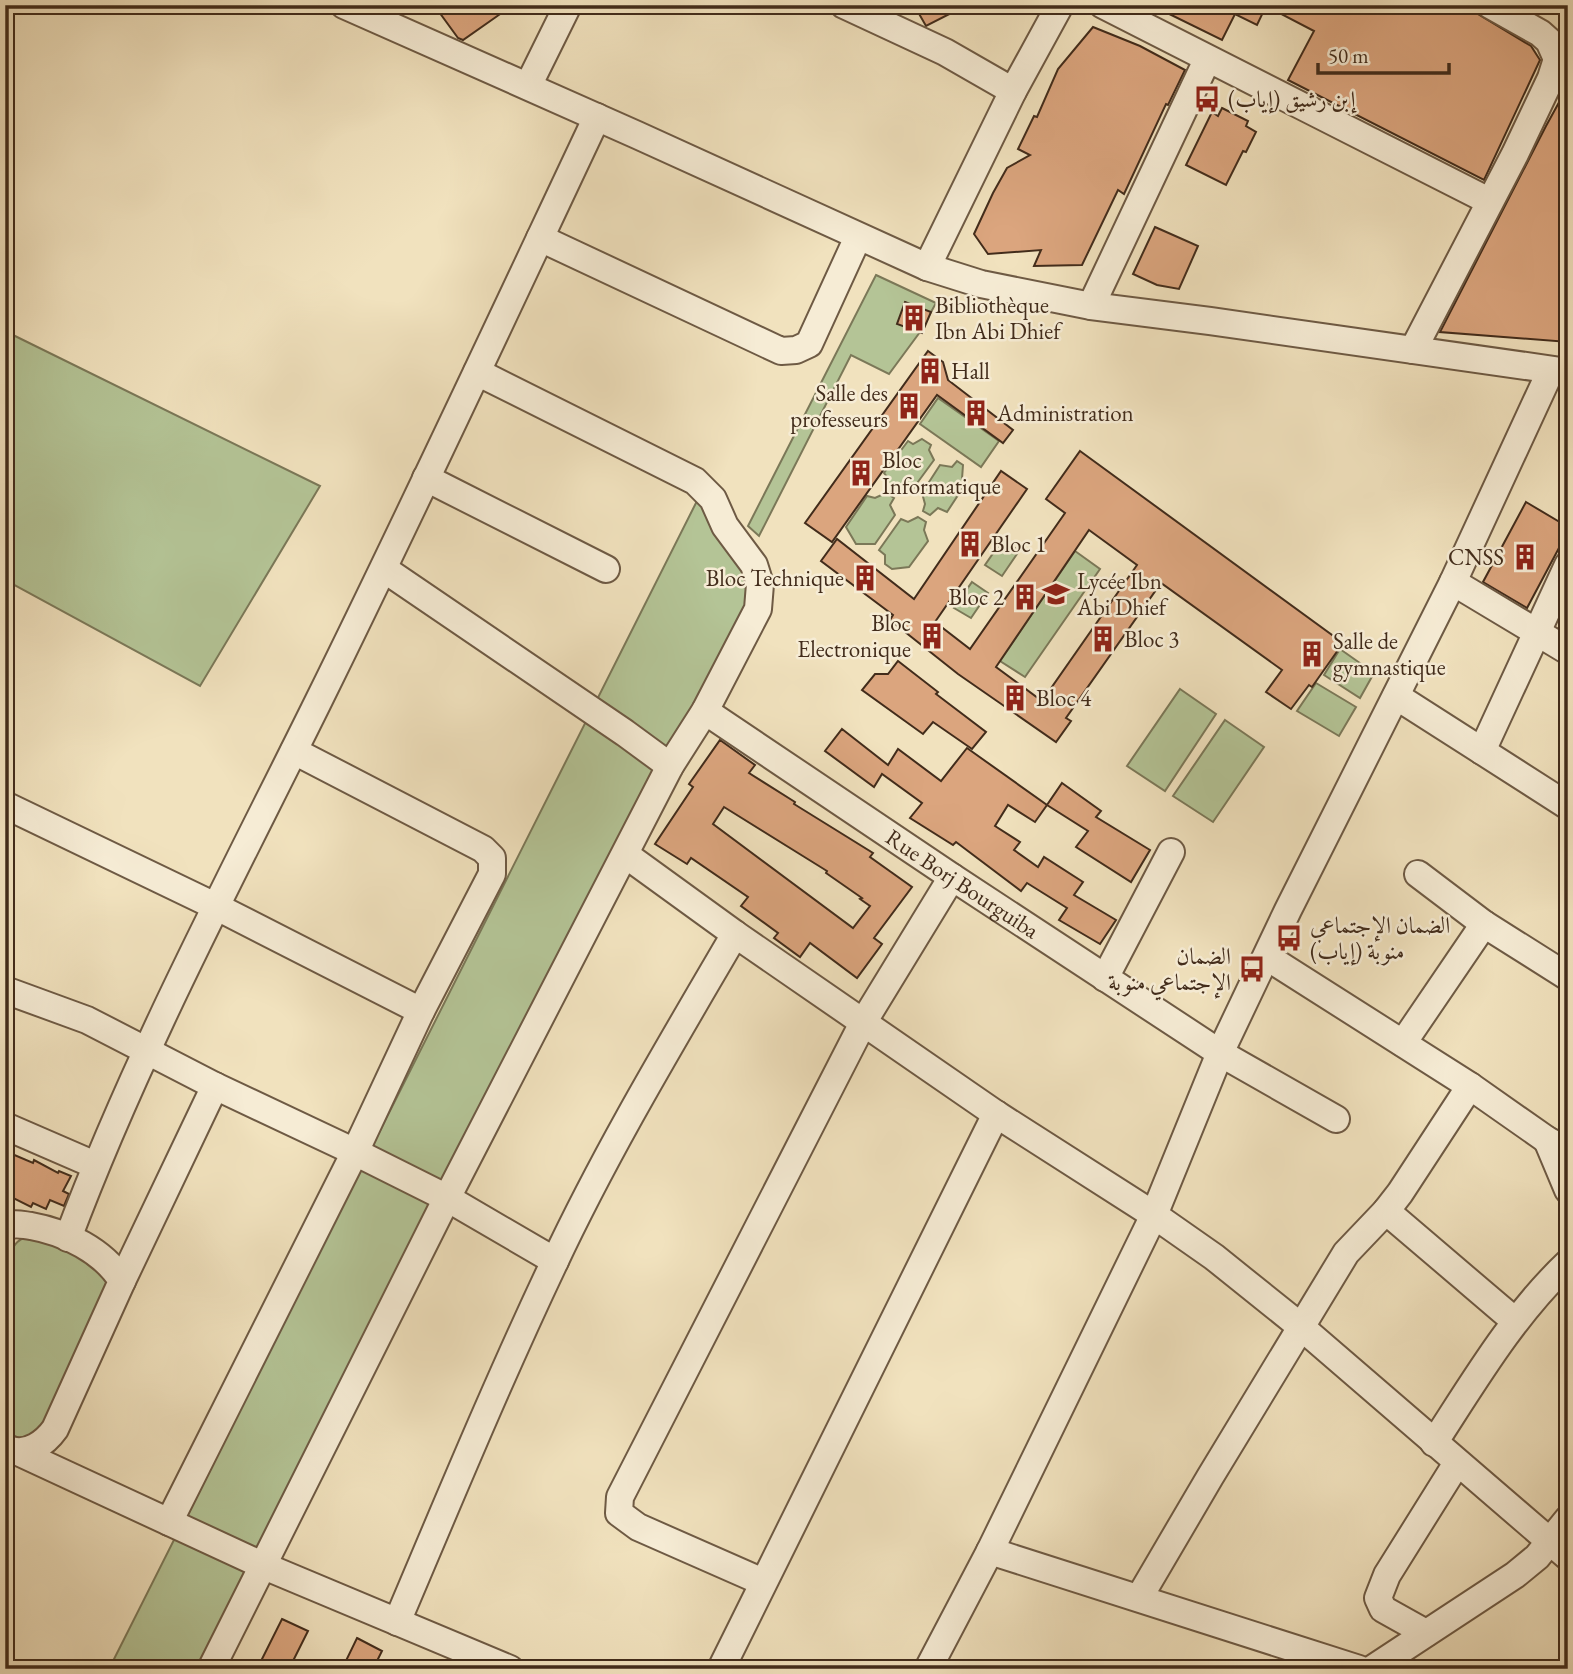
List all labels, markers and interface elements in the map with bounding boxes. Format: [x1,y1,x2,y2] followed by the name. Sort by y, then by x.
[1318,32,1449,76] scale bar
[1328,42,1369,69] text: 50 m
[1192,84,1222,114] bus stop icon: إبن رشيق (إياب)
[1228,84,1357,114] place label: إبن رشيق (إياب)
[935,290,1063,346] place label: Bibliothèque Ibn Abi Dhief
[899,303,929,333] building icon: Bibliothèque Ibn Abi Dhief
[915,356,945,386] building icon: Hall
[951,356,990,386] place label: Hall
[790,378,888,434] place label: Salle des professeurs
[894,391,924,421] building icon: Salle des professeurs
[961,398,991,428] building icon: Administration
[996,398,1134,428] place label: Administration
[882,445,1001,501] place label: Bloc Informatique
[846,458,876,488] building icon: Bloc Informatique
[955,529,985,559] building icon: Bloc 1
[991,529,1046,559] place label: Bloc 1
[1448,542,1504,572] place label: CNSS
[1510,542,1540,572] building icon: CNSS
[706,563,844,593] place label: Bloc Technique
[850,563,880,593] building icon: Bloc Technique
[1076,566,1169,622] place label: Lycée Ibn Abi Dhief
[1041,579,1071,609] school or university icon: Lycée Ibn Abi Dhief
[949,582,1004,612] place label: Bloc 2
[1010,582,1040,612] building icon: Bloc 2
[797,608,911,664] place label: Bloc Electronique
[917,621,947,651] building icon: Bloc Electronique
[1088,624,1118,654] building icon: Bloc 3
[1124,624,1179,654] place label: Bloc 3
[1333,626,1446,682] place label: Salle de gymnastique
[1297,639,1327,669] building icon: Salle de gymnastique
[1000,683,1030,713] building icon: Bloc 4
[1036,683,1092,713] place label: Bloc 4
[880,822,1046,946] street label: Rue Borj Bourguiba
[1310,910,1450,966] place label: الضمان الإجتماعي منوبة (إياب)
[1274,923,1304,953] bus stop icon: الضمان الإجتماعي منوبة (إياب)
[1108,941,1231,1001] place label: الضمان الإجتماعي منوبة
[1237,954,1267,984] bus stop icon: الضمان الإجتماعي منوبة

